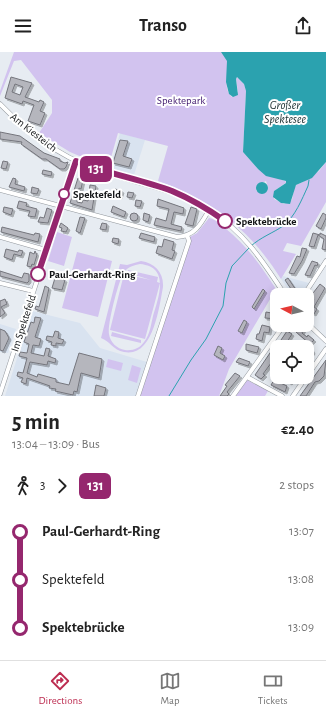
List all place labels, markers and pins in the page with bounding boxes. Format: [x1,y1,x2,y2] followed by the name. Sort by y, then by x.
[58,188,70,200] marker: Spektefeld
[73,189,121,200] place label: Spektefeld
[217,213,233,229] marker: Spektebrücke
[236,216,297,227] place label: Spektebrücke
[30,266,46,282] marker: Paul-Gerhardt-Ring
[49,269,136,280] place label: Paul-Gerhardt-Ring

